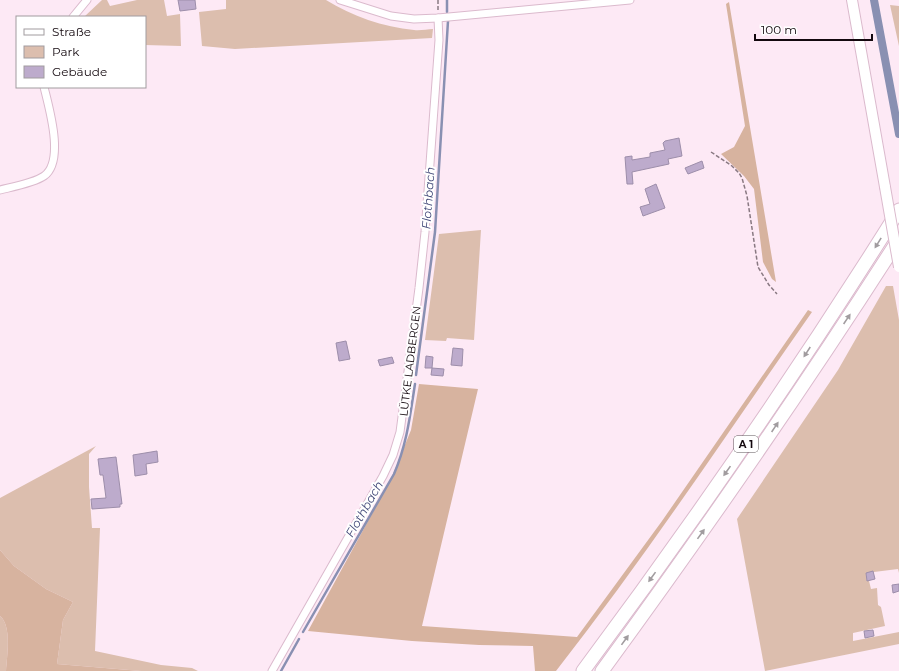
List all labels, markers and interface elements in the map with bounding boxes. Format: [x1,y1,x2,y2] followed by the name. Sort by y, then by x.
[16,16,146,88] legend
[755,16,872,42] scale bar
[761,22,797,37] text: 100 m
[52,24,91,39] text: Straße
[52,44,80,59] text: Park
[52,64,107,79] text: Gebäude
[418,166,438,230] water label: Flothbach
[874,238,882,248] one-way arrow
[396,305,424,417] street label: LÜTKE LADBERGEN
[843,314,851,324] one-way arrow
[804,346,811,358] one-way arrow
[771,422,779,433] one-way arrow
[734,436,758,452] road number: A 1
[723,466,731,476] one-way arrow
[342,478,386,540] water label: Flothbach
[697,529,705,540] one-way arrow
[647,572,656,583] one-way arrow
[621,634,629,645] one-way arrow

